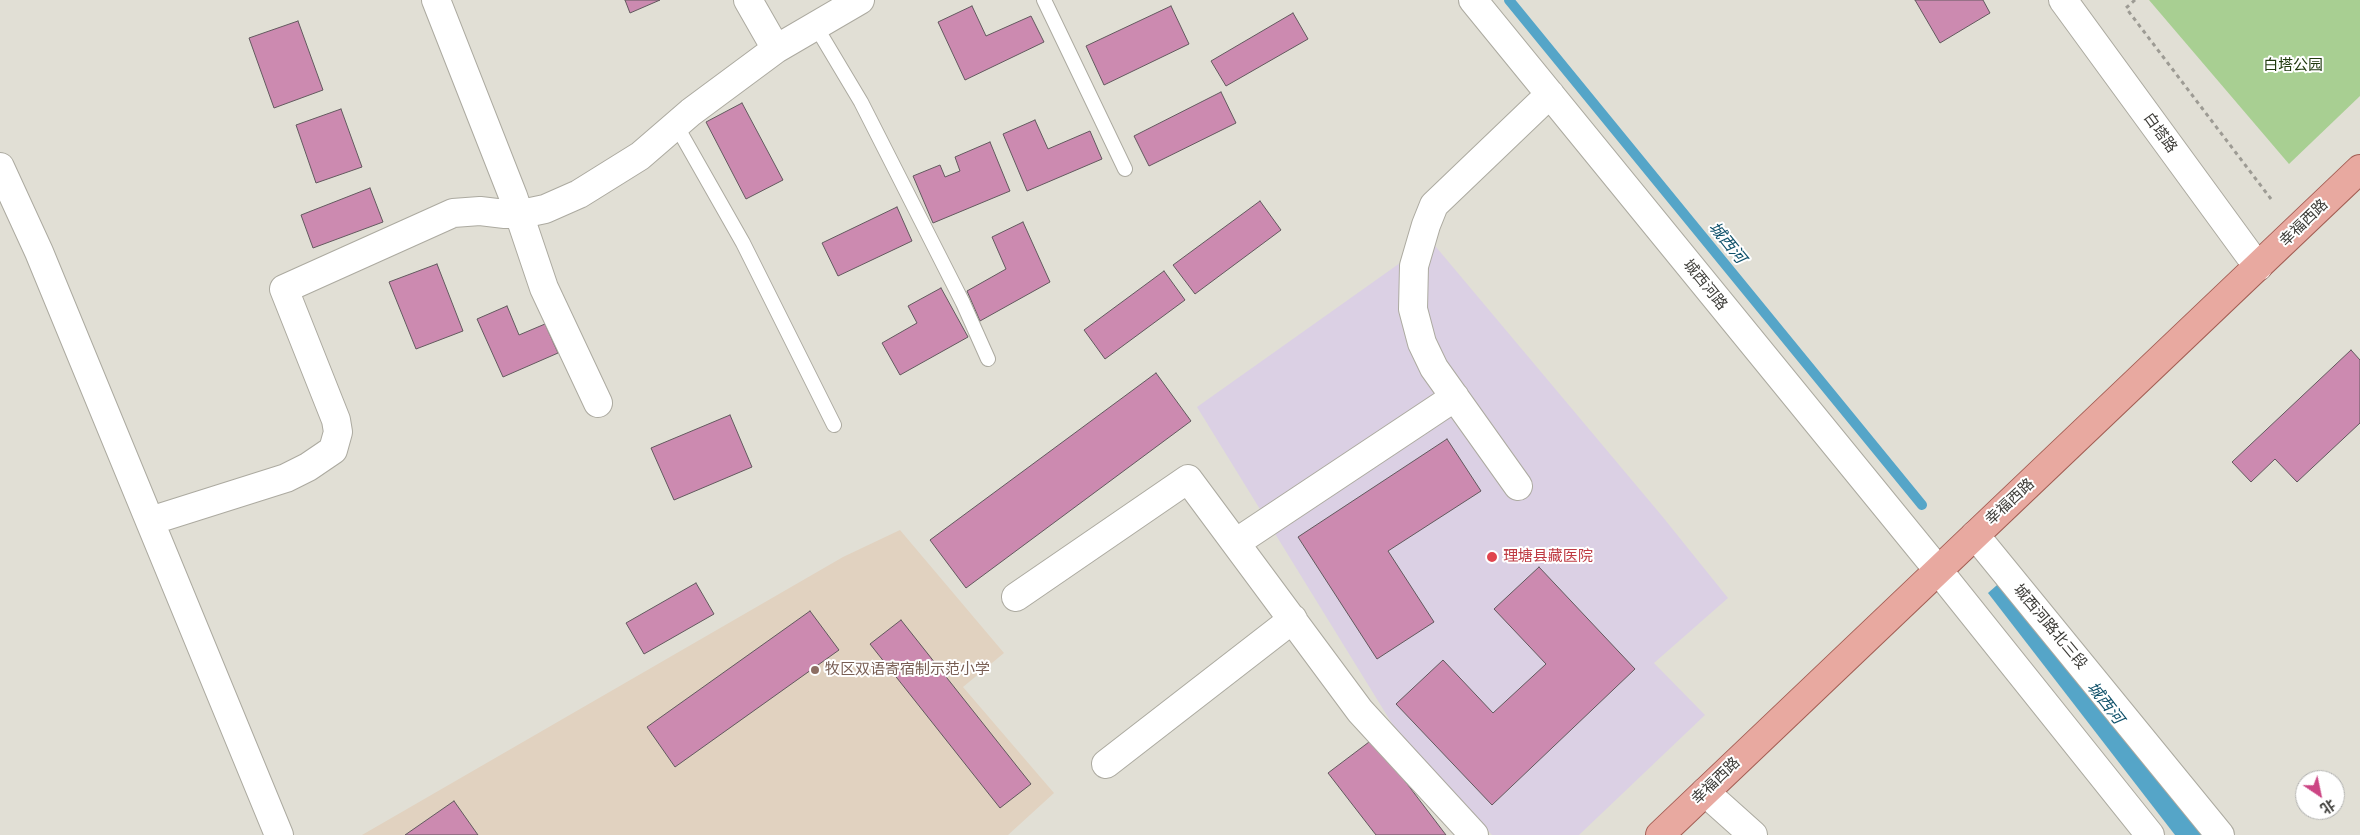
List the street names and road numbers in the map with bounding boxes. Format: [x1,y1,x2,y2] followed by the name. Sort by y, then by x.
[2139,110,2181,156] street label: 白塔路
[2276,196,2332,250] street label: 幸福西路
[1679,256,1731,314] street label: 城西河路
[1982,475,2038,529] street label: 幸福西路
[2009,581,2091,673] street label: 城西河路北三段
[1688,754,1744,808] street label: 幸福西路

